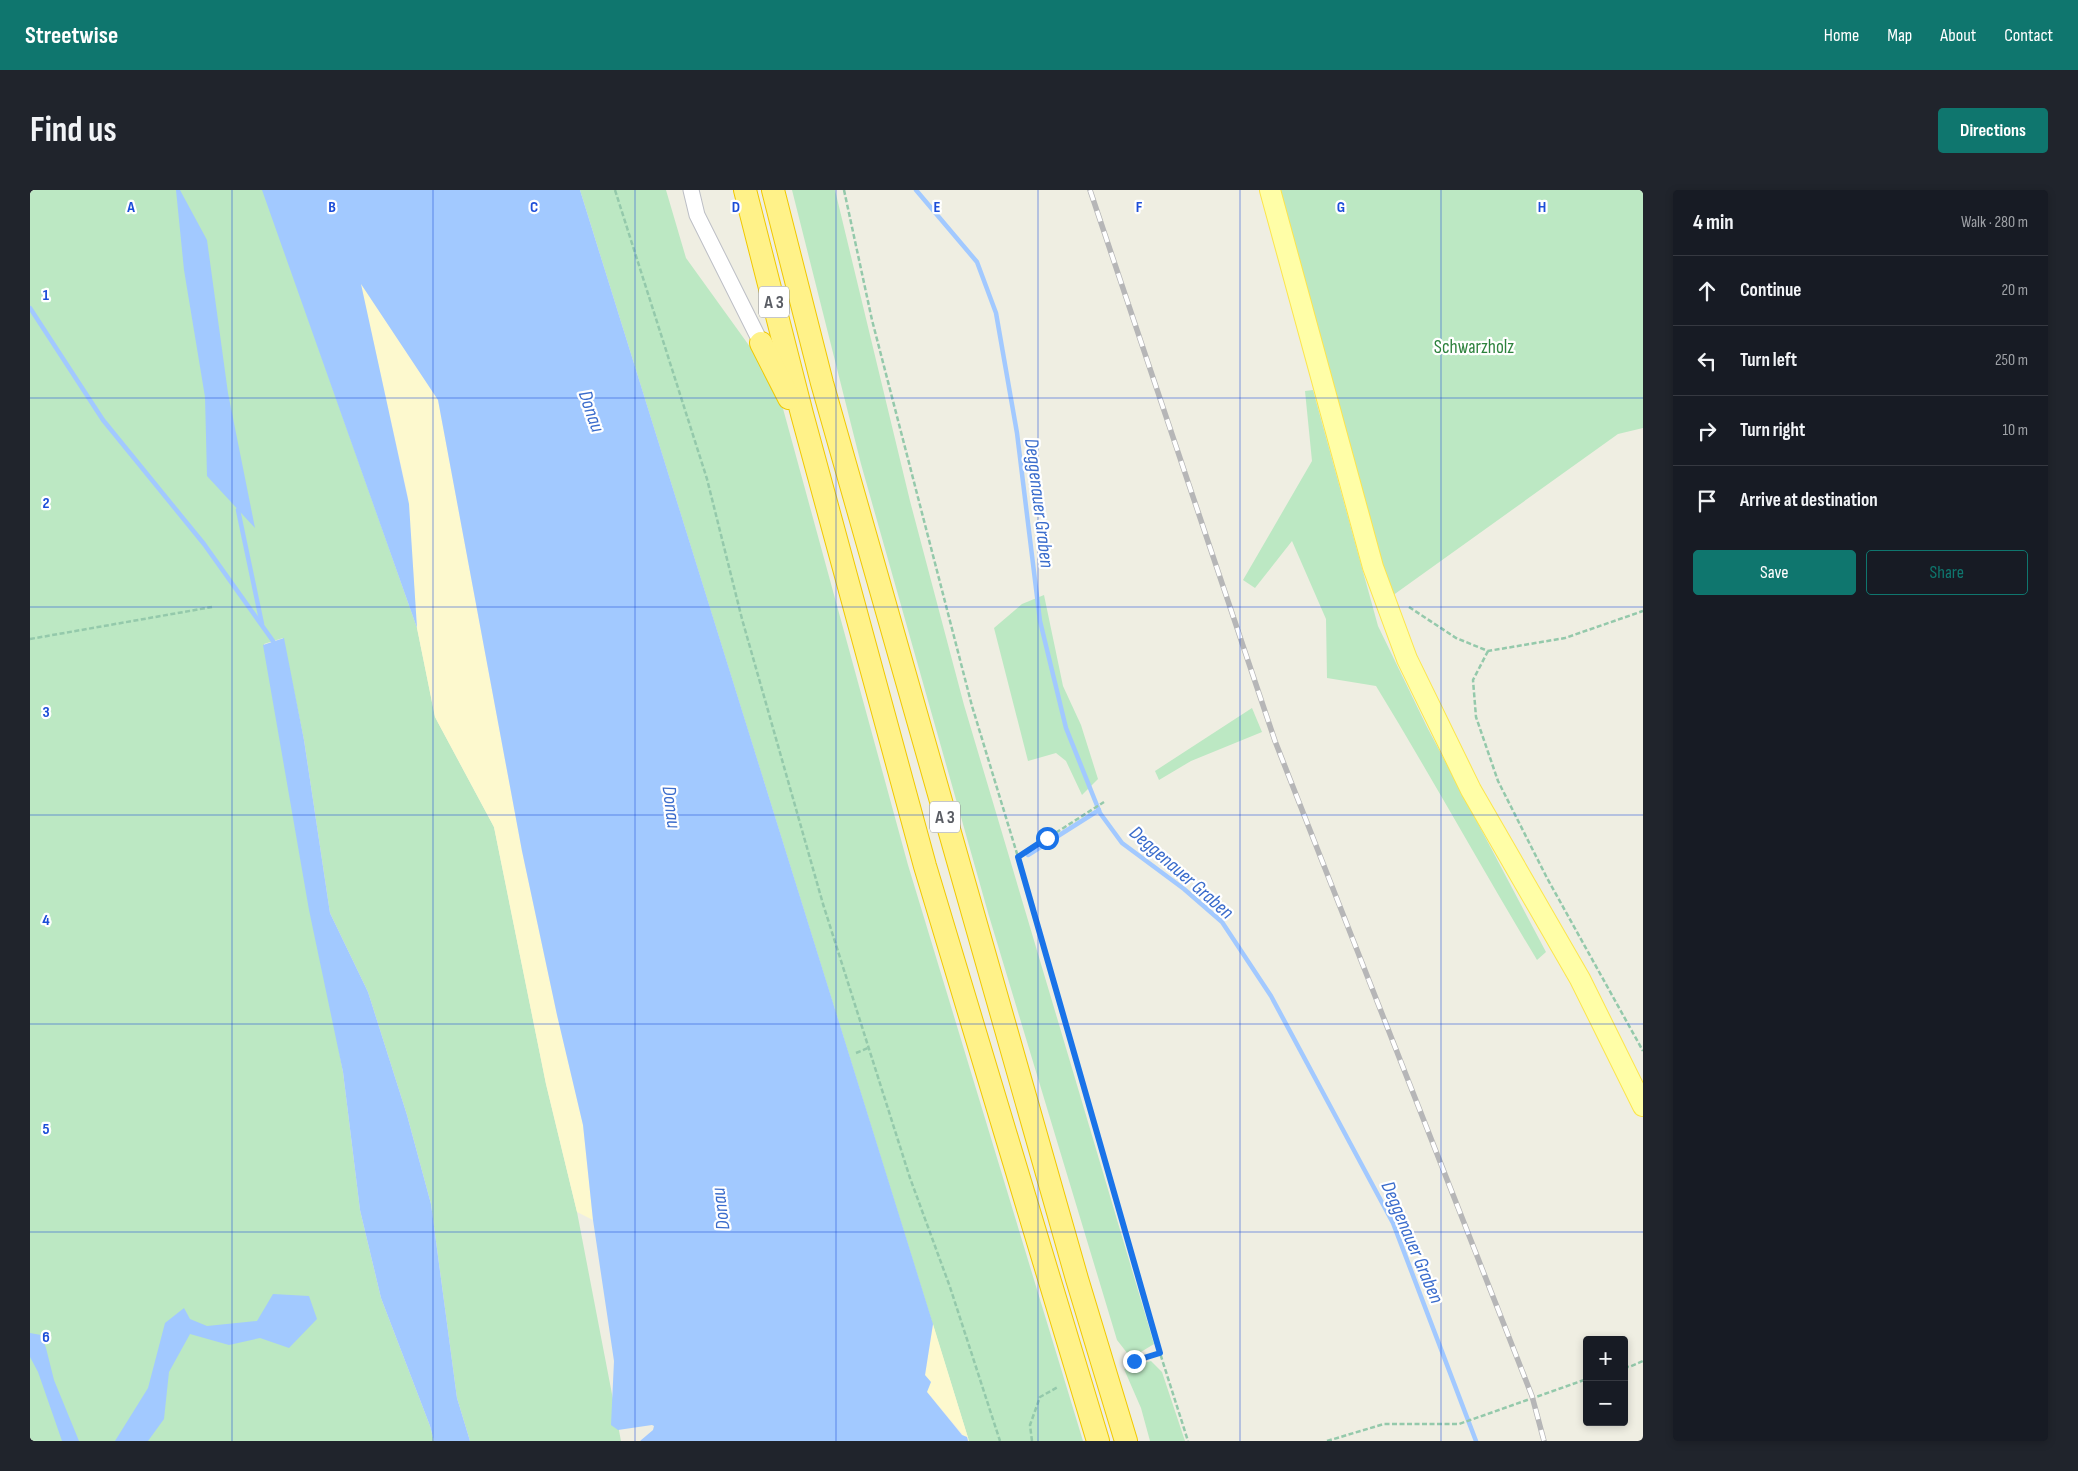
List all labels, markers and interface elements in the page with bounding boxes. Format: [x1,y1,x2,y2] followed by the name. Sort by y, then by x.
[25,21,118,50] text: Streetwise
[1824,25,1859,46] text: Home
[1887,25,1912,46] text: Map
[1940,25,1976,46] text: About
[2004,25,2053,46] text: Contact
[1938,108,2048,153] button: Directions
[30,109,117,152] text: Find us
[126,198,135,217] text: A
[328,198,336,217] text: B
[530,198,538,217] text: C
[732,198,740,217] text: D
[934,198,941,217] text: E
[1136,198,1143,217] text: F
[1337,198,1345,217] text: G
[1538,198,1546,217] text: H
[1693,210,1734,235] text: 4 min
[1961,213,2028,232] text: Walk · 280 m
[1693,277,1721,305] icon: ahead
[1740,279,1801,302] text: Continue
[2001,281,2028,300] text: 20 m
[43,286,50,305] text: 1
[759,286,789,318] road number: A 3
[1434,336,1514,359] park label: Schwarzholz
[1693,347,1721,375] icon: left
[1740,349,1797,372] text: Turn left
[1995,351,2028,370] text: 250 m
[573,387,610,436] water label: Donau
[1693,417,1721,445] icon: right
[1740,419,1805,442] text: Turn right
[2002,421,2028,440] text: 10 m
[1019,437,1059,569] water label: Deggenauer Graben
[1693,487,1721,515] icon: arrive
[1740,489,1878,512] text: Arrive at destination
[42,494,50,513] text: 2
[1693,550,1856,595] button: Save
[1866,550,2028,595] button: Share
[42,703,50,722] text: 3
[657,785,686,830] water label: Donau
[930,802,960,832] road number: A 3
[1124,821,1238,925] water label: Deggenauer Graben
[1036,827,1059,850] route start
[42,911,50,930] text: 4
[42,1120,50,1139] text: 5
[1376,1178,1449,1307] water label: Deggenauer Graben
[706,1186,735,1231] water label: Donau
[42,1328,50,1347] text: 6
[1583,1336,1628,1426] map controls
[1583,1336,1628,1381] button: +
[1123,1350,1146,1373] route end
[1583,1381,1628,1426] button: −

